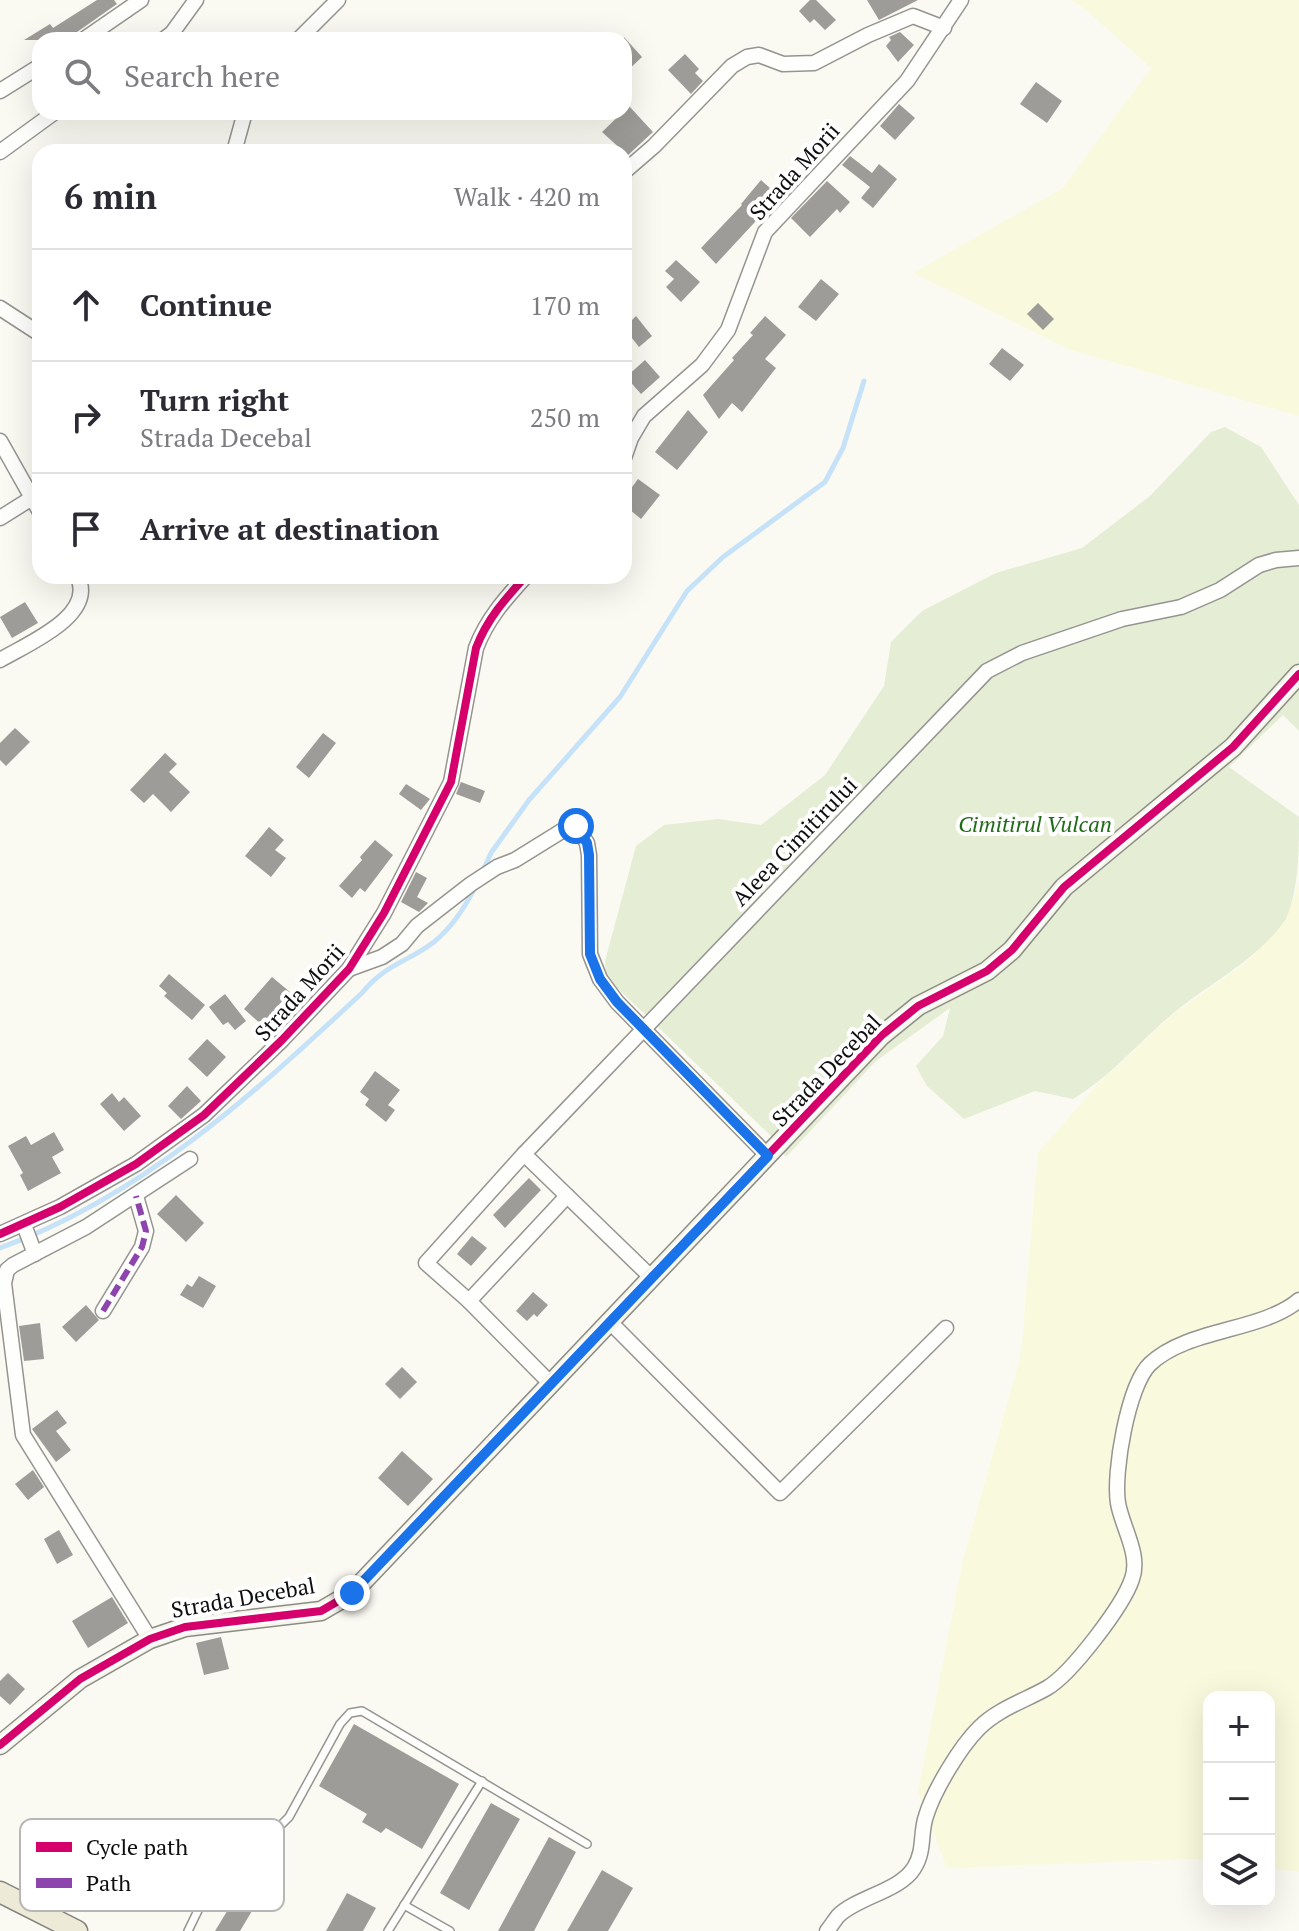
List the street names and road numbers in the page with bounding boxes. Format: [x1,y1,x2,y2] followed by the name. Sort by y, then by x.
[743,116,845,226] street label: Strada Morii
[725,770,863,912] street label: Aleea Cimitirului
[248,937,350,1047] street label: Strada Morii
[765,1008,887,1132] street label: Strada Decebal
[169,1570,317,1624] street label: Strada Decebal

